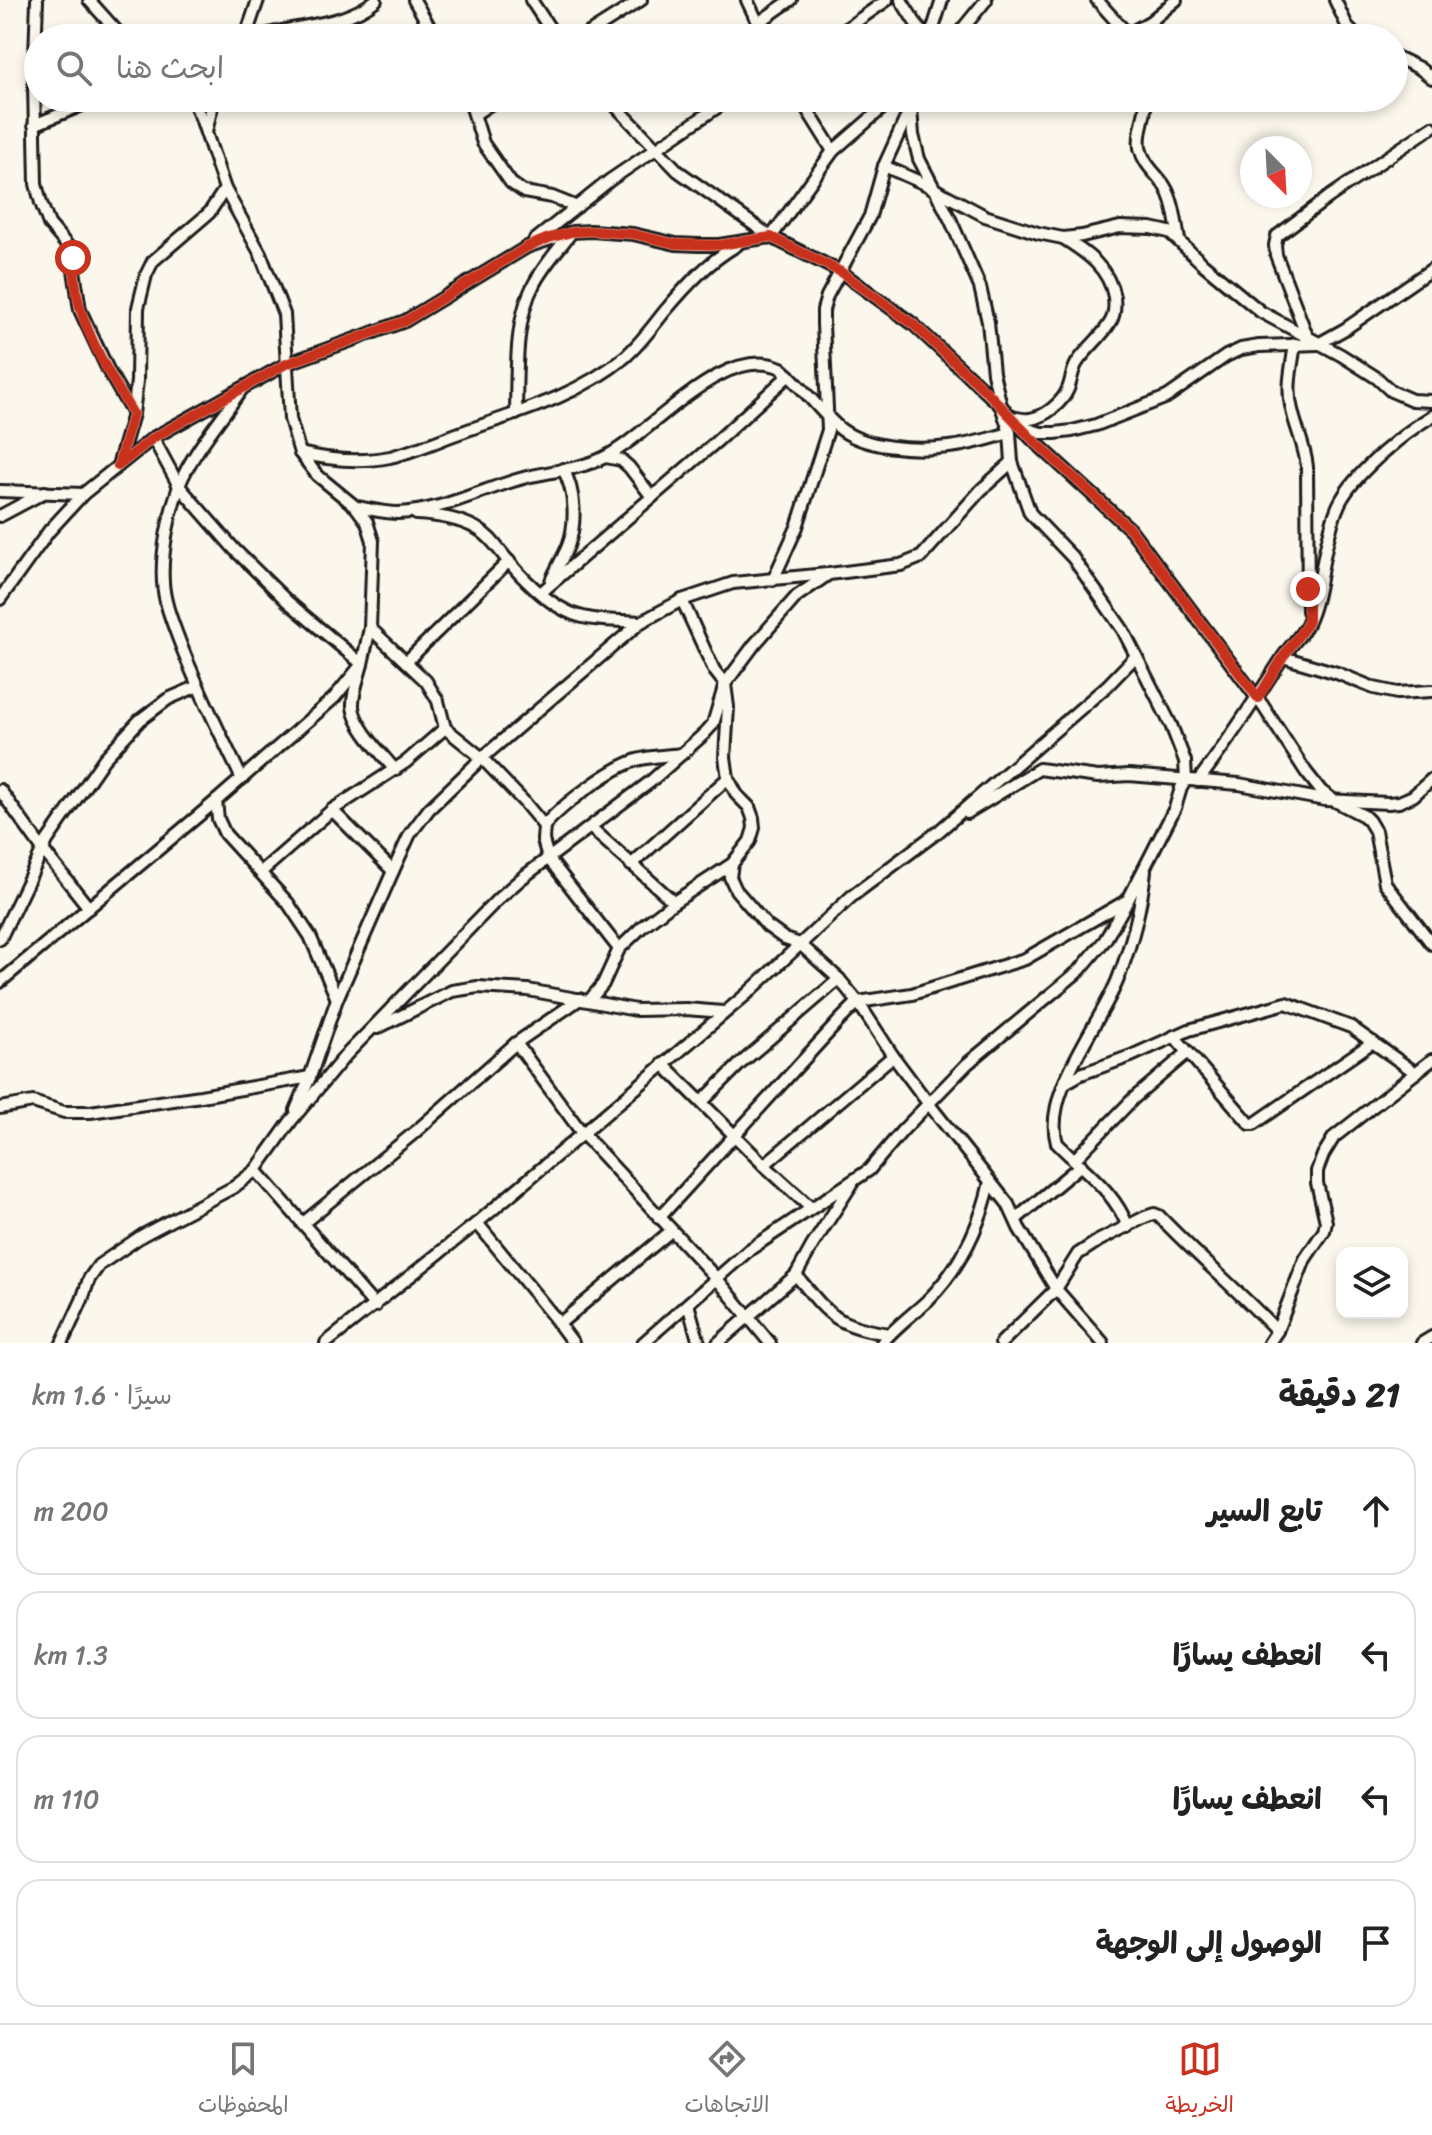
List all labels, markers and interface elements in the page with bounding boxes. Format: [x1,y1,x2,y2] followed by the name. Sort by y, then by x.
[24,24,1408,112] search box
[116,41,224,95] text: ابحث هنا
[52,46,96,90] icon: search
[1240,136,1312,208] north arrow
[55,240,91,276] route start
[1290,571,1326,607] route end
[1336,1247,1408,1319] map controls
[1336,1247,1408,1319] button: layers
[1279,1365,1400,1425] text: 21 دقيقة
[32,1372,172,1418] text: سيرًا · 1.6 km
[1207,1484,1322,1538] text: تابع السير
[34,1488,109,1534] text: 200 m
[1354,1489,1398,1533] icon: ahead
[1172,1628,1322,1682] text: انعطف يسارًا
[34,1632,108,1678] text: 1.3 km
[1354,1633,1398,1677] icon: left
[1172,1772,1322,1826] text: انعطف يسارًا
[34,1776,99,1822] text: 110 m
[1354,1777,1398,1821] icon: left
[1095,1916,1322,1970] text: الوصول إلى الوجهة
[1354,1921,1398,1965] icon: arrive
[198,2037,289,2124] tab: المحفوظات
[684,2037,769,2124] tab: الاتجاهات
[1165,2037,1234,2124] tab: الخريطة

